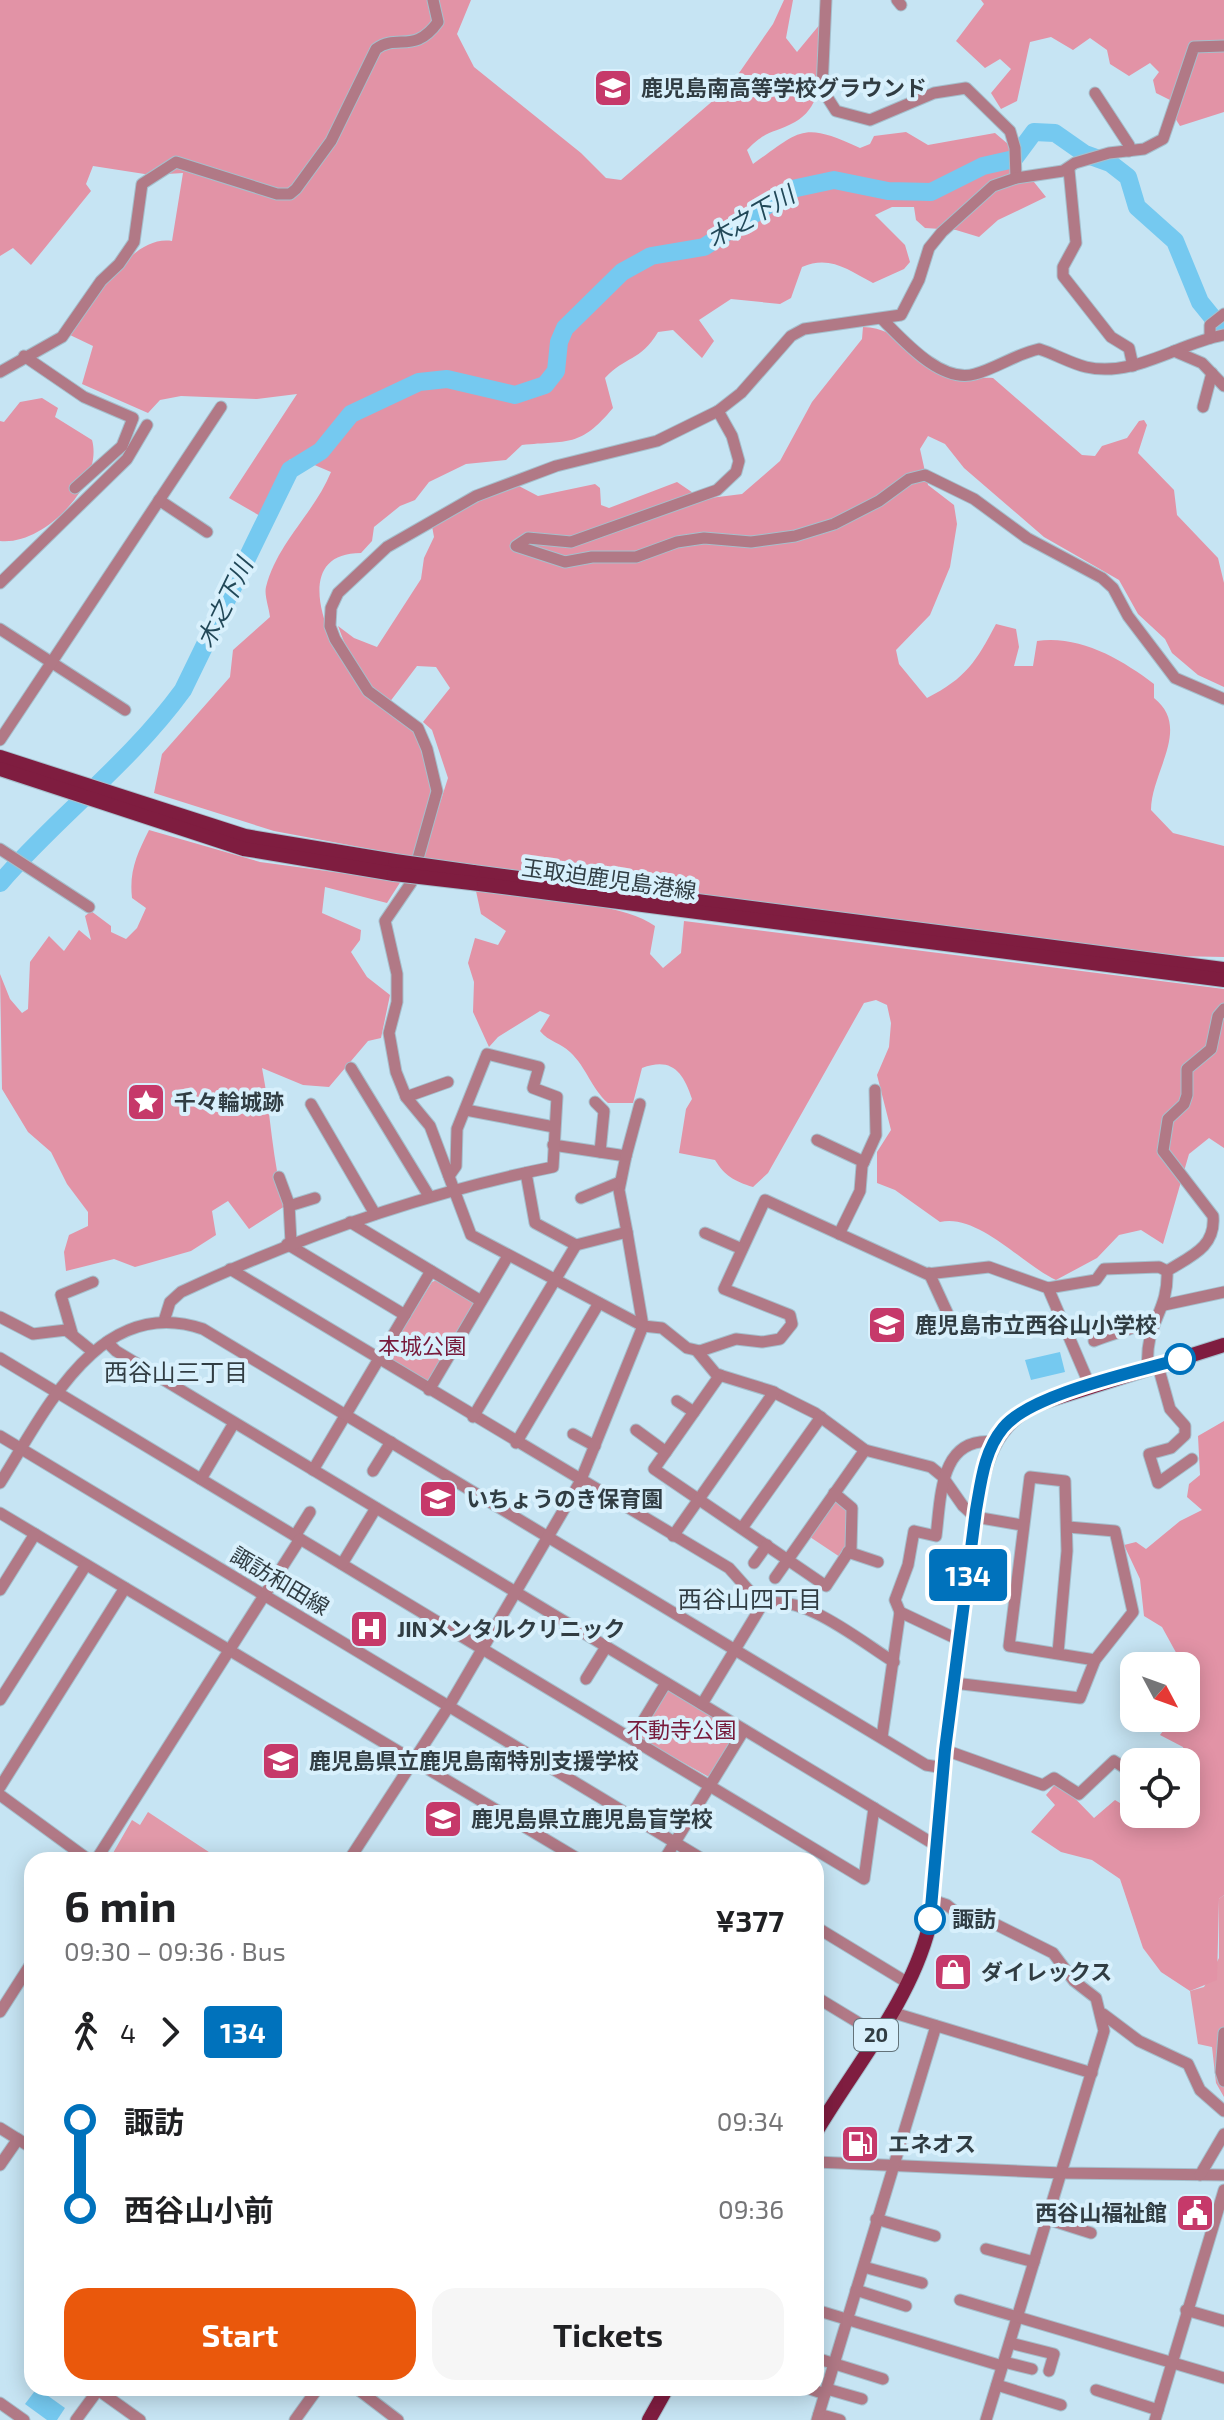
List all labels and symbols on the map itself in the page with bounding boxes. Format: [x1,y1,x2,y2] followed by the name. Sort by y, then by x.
[592,67,634,109] school or university icon: 鹿児島南高等学校グラウンド
[641,74,927,100] place label: 鹿児島南高等学校グラウンド
[701,178,802,252] water label: 木之下川
[190,550,259,652] water label: 木之下川
[520,853,698,903] street label: 玉取迫鹿児島港線
[125,1081,167,1123] place icon: 千々輪城跡
[174,1088,284,1114] place label: 千々輪城跡
[866,1304,908,1346] school or university icon: 鹿児島市立西谷山小学校
[915,1311,1157,1337] place label: 鹿児島市立西谷山小学校
[378,1332,466,1358] park label: 本城公園
[1165,1344,1195,1374] unlabelled marker
[104,1357,248,1386] district label: 西谷山三丁目
[417,1478,459,1520] school or university icon: いちょうのき保育園
[466,1485,663,1511] place label: いちょうのき保育園
[227,1541,334,1620] street label: 諏訪和田線
[922,1549,1014,1601] line badge: 134
[678,1584,822,1613] district label: 西谷山四丁目
[348,1608,390,1650] hospital icon: JINメンタルクリニック
[397,1615,626,1641] place label: JINメンタルクリニック
[1120,1652,1200,1732] north arrow
[626,1716,736,1742] park label: 不動寺公園
[260,1740,302,1782] school or university icon: 鹿児島県立鹿児島南特別支援学校
[309,1747,639,1773] place label: 鹿児島県立鹿児島南特別支援学校
[422,1798,464,1840] school or university icon: 鹿児島県立鹿児島盲学校
[471,1805,713,1831] place label: 鹿児島県立鹿児島盲学校
[915,1904,945,1934] marker: 諏訪
[952,1905,996,1931] place label: 諏訪
[932,1951,974,1993] shop icon: ダイレックス
[981,1958,1112,1984] place label: ダイレックス
[854,2019,898,2051] road number: 20
[839,2123,881,2165] fuel station icon: エネオス
[888,2130,976,2156] place label: エネオス
[1174,2192,1216,2234] public building icon: 西谷山福祉館
[1035,2199,1167,2225] place label: 西谷山福祉館

